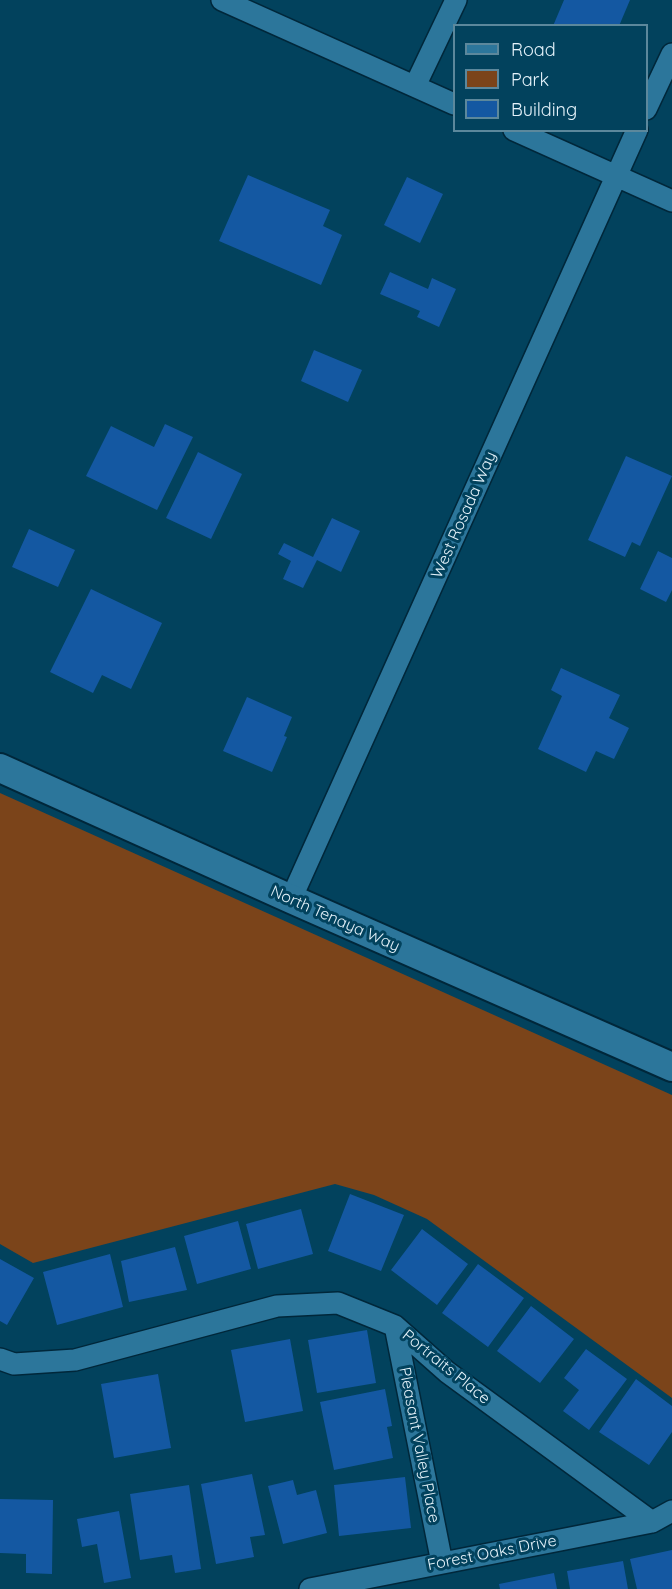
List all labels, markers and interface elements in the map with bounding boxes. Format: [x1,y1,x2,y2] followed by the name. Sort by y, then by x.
[453,24,648,132] legend
[511,38,556,61] text: Road
[511,68,549,91] text: Park
[511,98,577,121] text: Building
[427,448,501,582] street label: West Rosada Way
[267,882,403,956] street label: North Tenaya Way
[398,1326,494,1408] street label: Portraits Place
[394,1366,444,1524] street label: Pleasant Valley Place
[426,1531,558,1575] street label: Forest Oaks Drive

